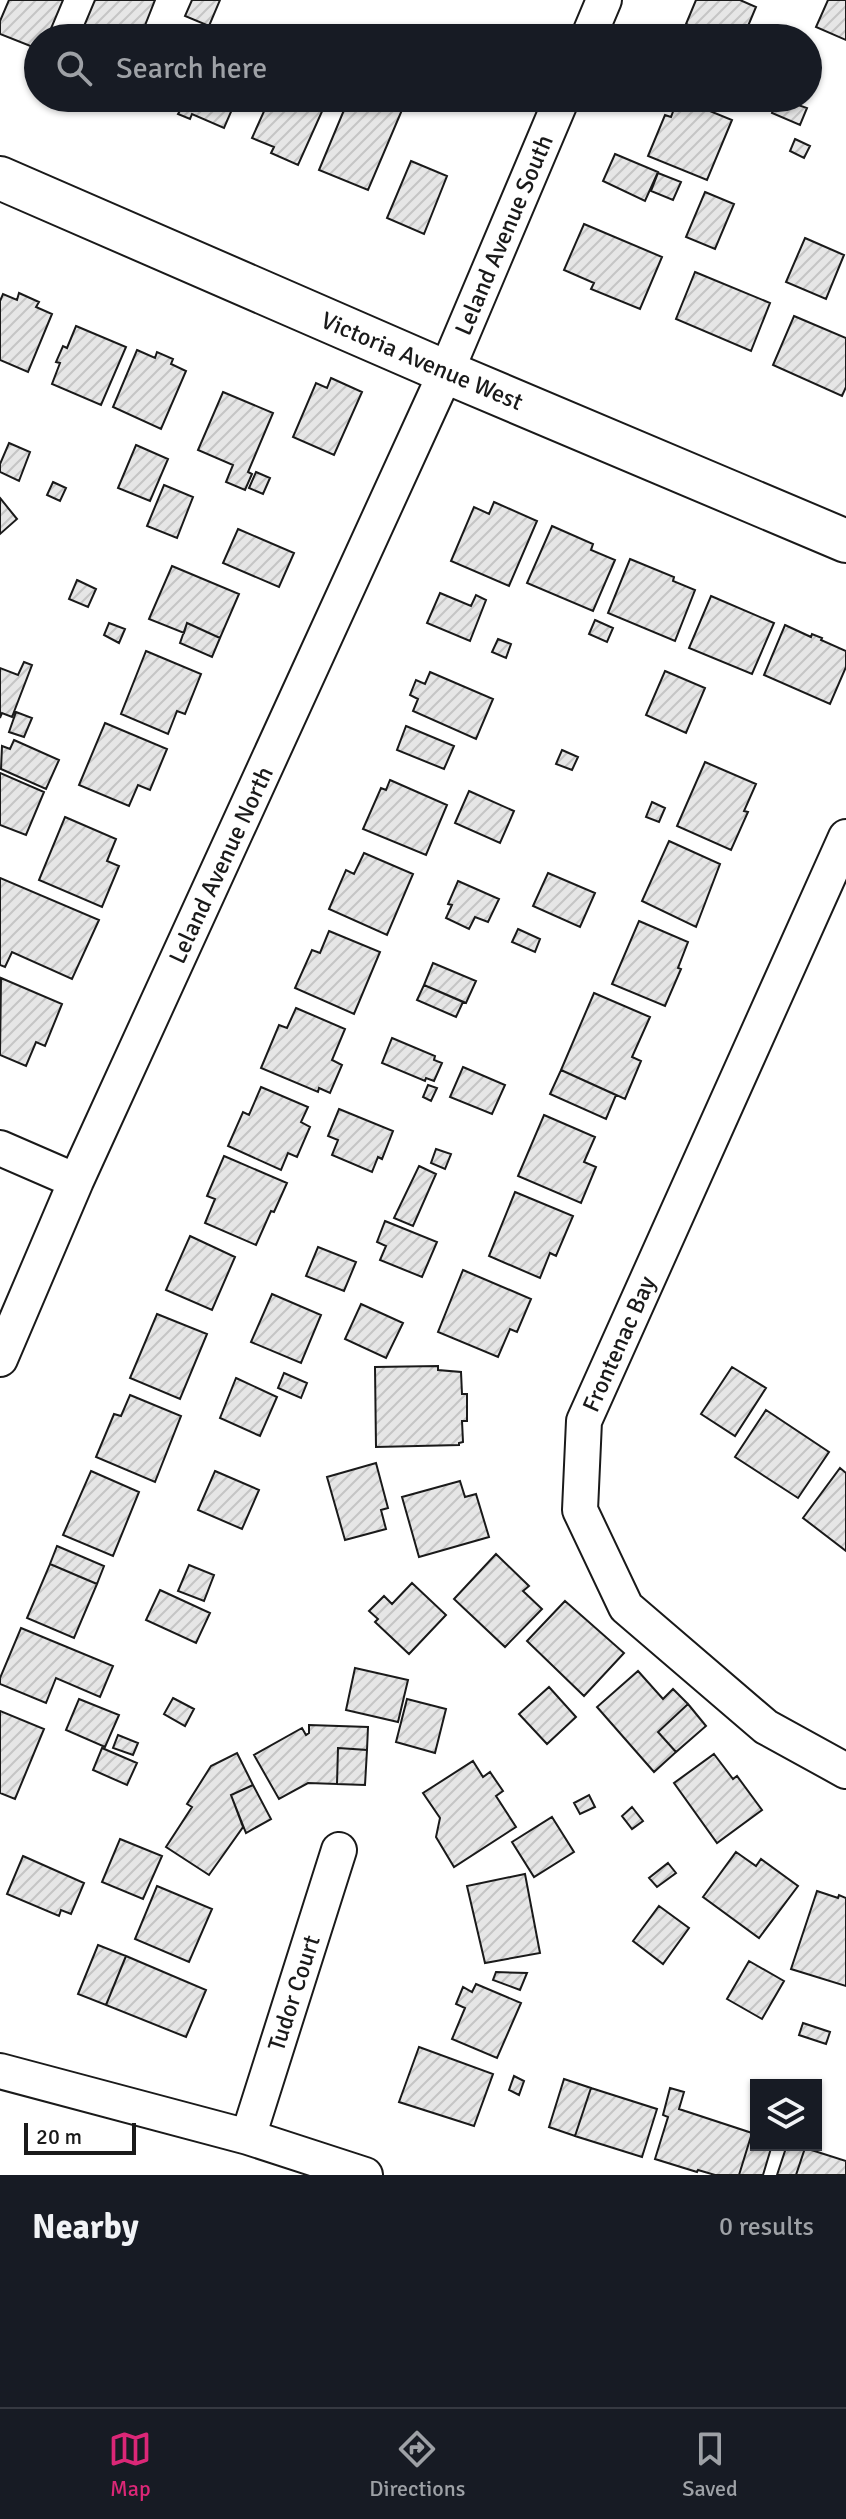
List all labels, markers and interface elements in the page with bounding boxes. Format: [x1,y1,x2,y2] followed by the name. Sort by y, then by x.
[24,24,822,112] search box
[52,46,96,90] icon: search
[116,50,267,87] text: Search here
[448,130,560,340] street label: Leland Avenue South
[317,305,527,417] street label: Victoria Avenue West
[162,762,280,968] street label: Leland Avenue North
[576,1271,662,1417] street label: Frontenac Bay
[261,1931,327,2055] street label: Tudor Court
[750,2079,822,2151] map controls
[750,2079,822,2151] button: layers
[24,2119,136,2155] scale bar
[36,2123,82,2150] text: 20 m
[32,2206,139,2248] text: Nearby
[719,2211,814,2243] text: 0 results
[108,2427,152,2502] tab: Map
[369,2427,465,2502] tab: Directions
[682,2427,738,2502] tab: Saved

